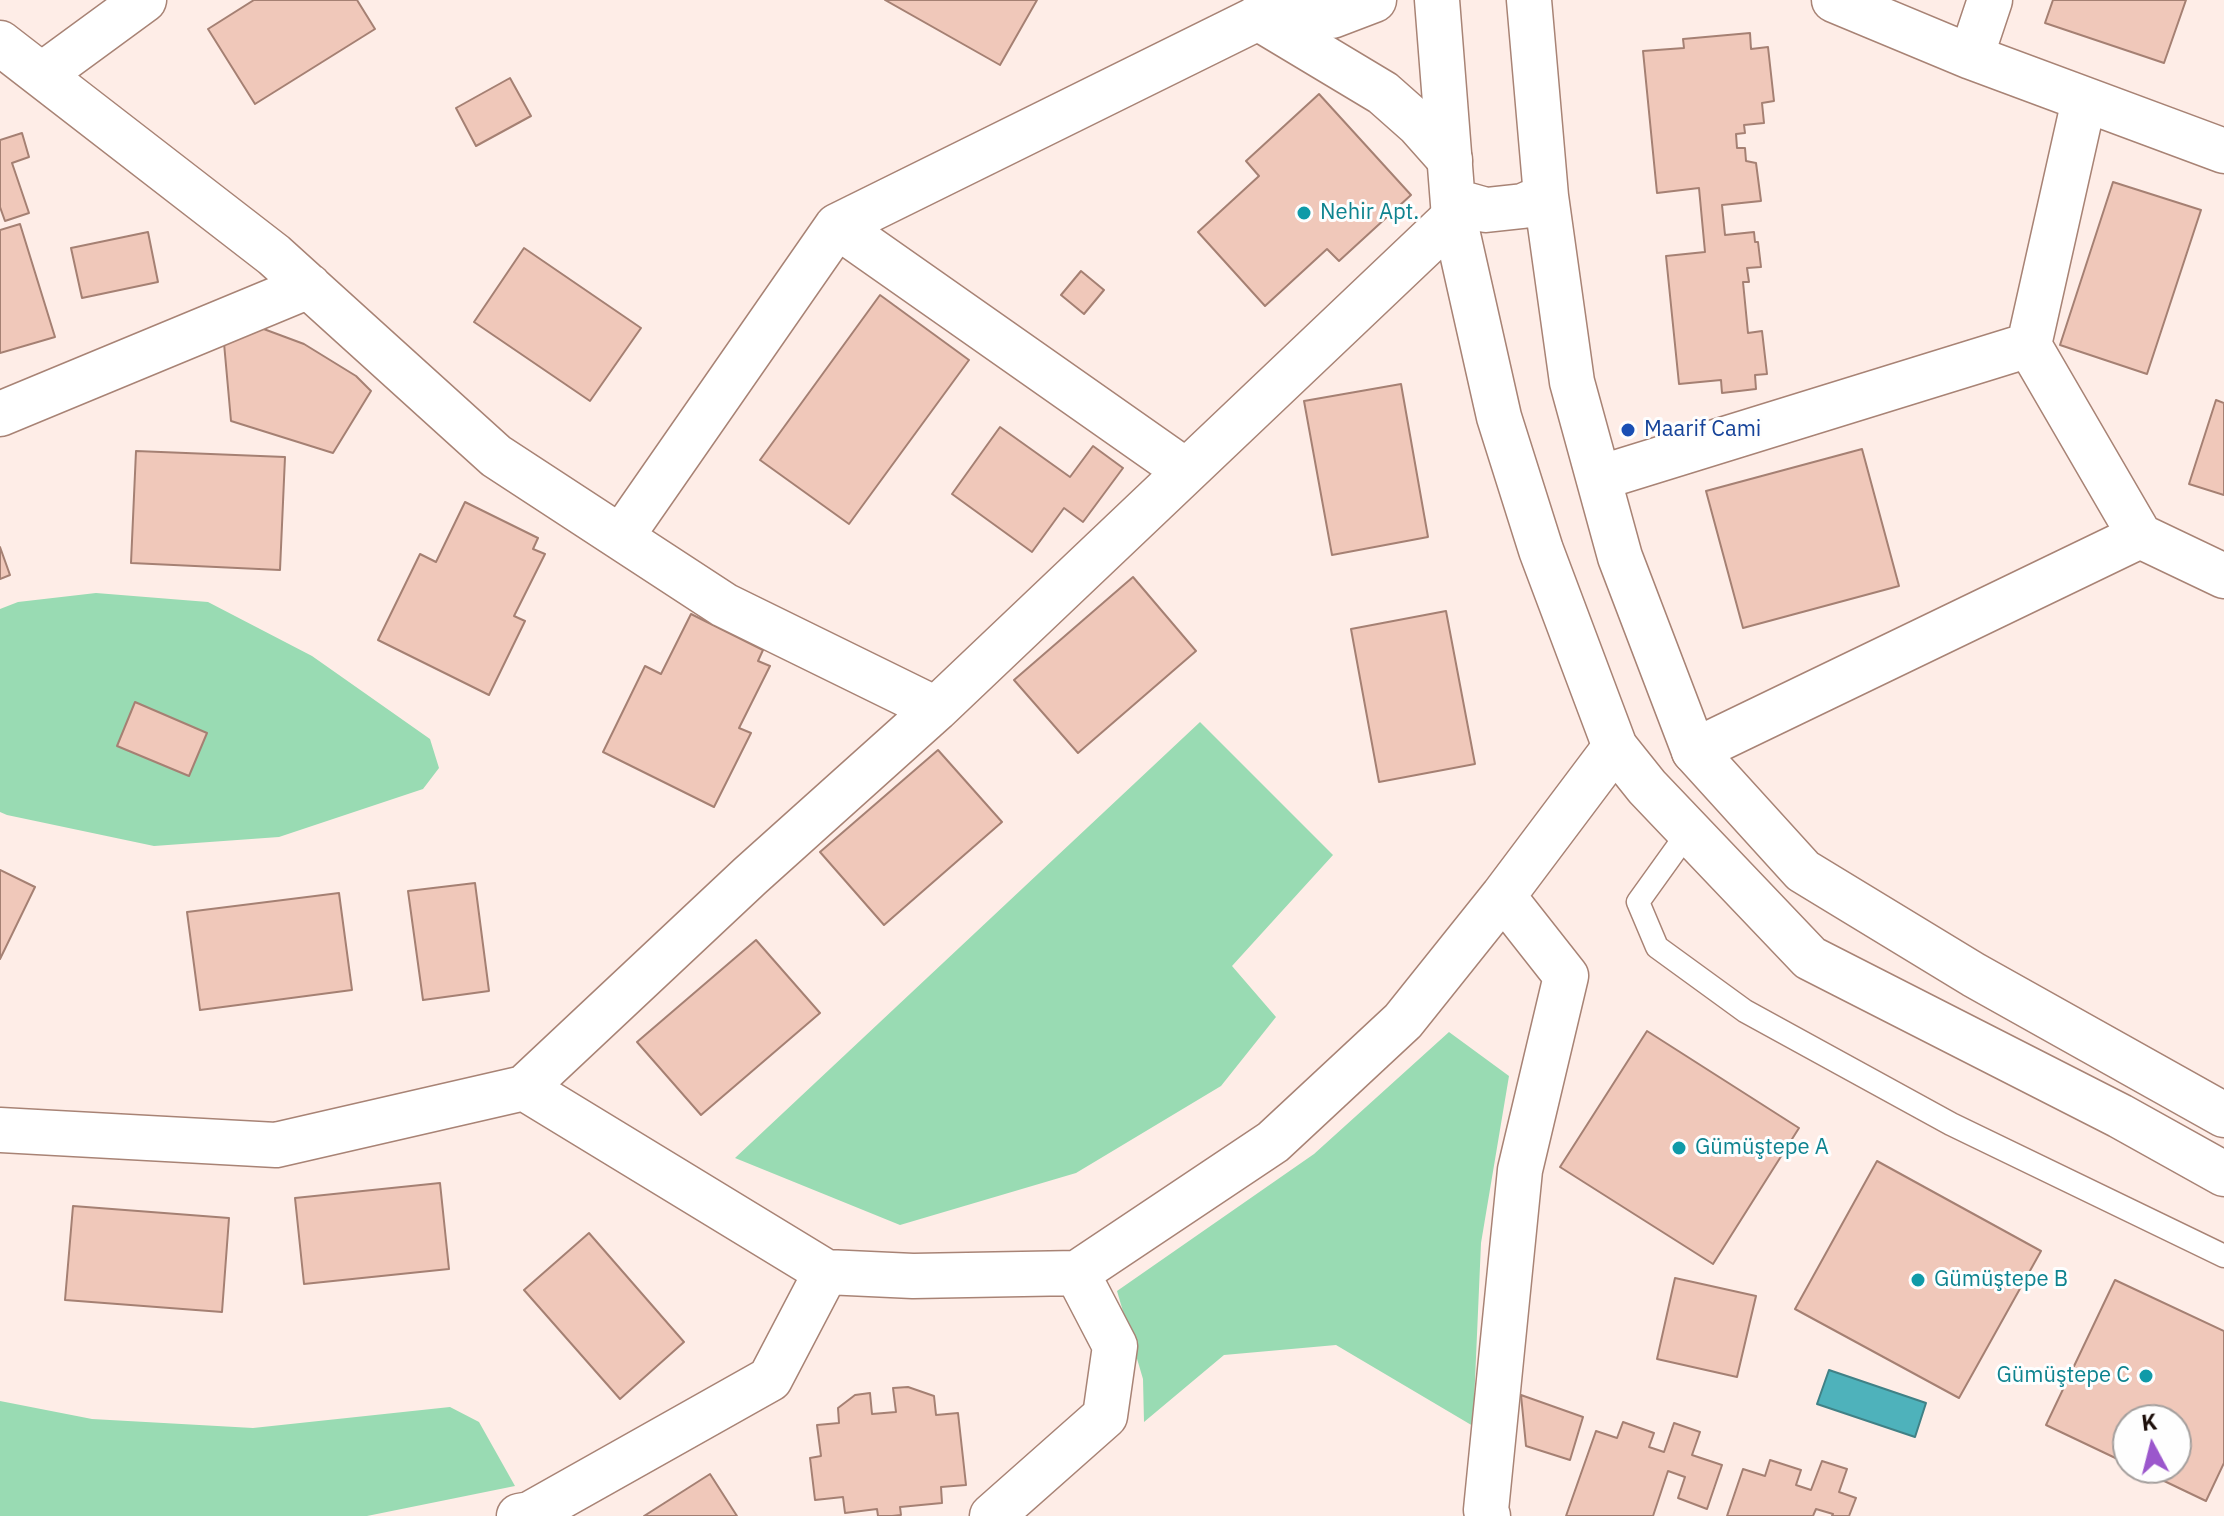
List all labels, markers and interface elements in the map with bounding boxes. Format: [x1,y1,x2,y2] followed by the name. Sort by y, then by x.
[1320,200,1419,226] place label: Nehir Apt.
[1295,204,1313,222] marker: Nehir Apt.
[1644,417,1761,443] place label: Maarif Cami
[1619,421,1637,439] marker: Maarif Cami
[1695,1135,1829,1161] place label: Gümüştepe A
[1670,1139,1688,1157] marker: Gümüştepe A
[1934,1267,2068,1293] place label: Gümüştepe B
[1909,1271,1927,1289] marker: Gümüştepe B
[1997,1363,2130,1389] place label: Gümüştepe C
[2137,1367,2155,1385] marker: Gümüştepe C
[2112,1404,2192,1484] north arrow
[2140,1406,2159,1437] text: K

